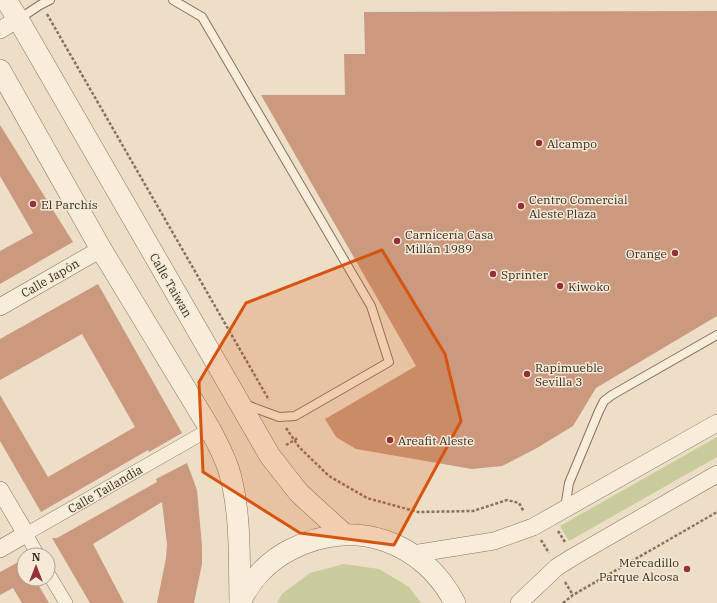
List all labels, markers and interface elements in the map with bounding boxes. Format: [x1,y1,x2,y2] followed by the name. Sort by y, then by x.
[547,136,597,151] place label: Alcampo
[534,138,544,148] marker: Alcampo
[529,192,628,221] place label: Centro Comercial Aleste Plaza
[41,197,98,212] place label: El Parchís
[28,199,38,209] marker: El Parchís
[516,201,526,211] marker: Centro Comercial Aleste Plaza
[405,227,494,256] place label: Carnicería Casa Millán 1989
[392,236,402,246] marker: Carnicería Casa Millán 1989
[626,246,667,261] place label: Orange
[670,248,680,258] marker: Orange
[147,250,196,320] street label: Calle Taiwan
[18,255,82,301] street label: Calle Japón
[501,267,549,282] place label: Sprinter
[488,269,498,279] marker: Sprinter
[568,279,610,294] place label: Kiwoko
[555,281,565,291] marker: Kiwoko
[535,360,603,389] place label: Rapimueble Sevilla 3
[522,369,532,379] marker: Rapimueble Sevilla 3
[398,433,474,448] place label: Areafit Aleste
[385,435,395,445] marker: Areafit Aleste
[65,461,145,516] street label: Calle Tailandia
[16,547,56,587] north arrow
[32,550,41,564] text: N
[599,555,679,584] place label: Mercadillo Parque Alcosa
[682,564,692,574] marker: Mercadillo Parque Alcosa

